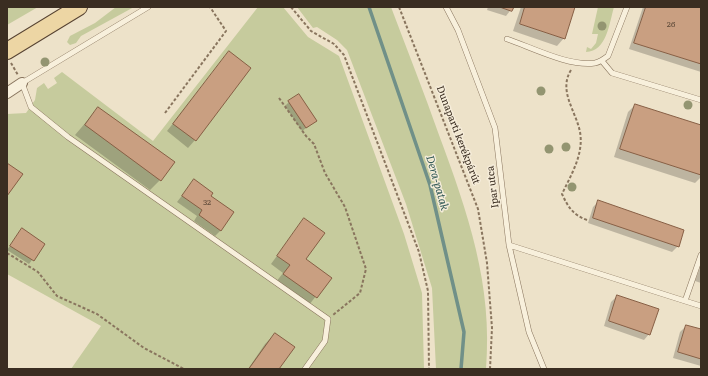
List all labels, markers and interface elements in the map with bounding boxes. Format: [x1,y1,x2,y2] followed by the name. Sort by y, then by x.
[667,20,675,30] house number: 26
[434,84,482,186] street label: Dunaparti kerékpárút
[423,154,451,212] water label: Dera-patak
[484,165,502,209] street label: Ipar utca
[203,198,211,208] house number: 32

